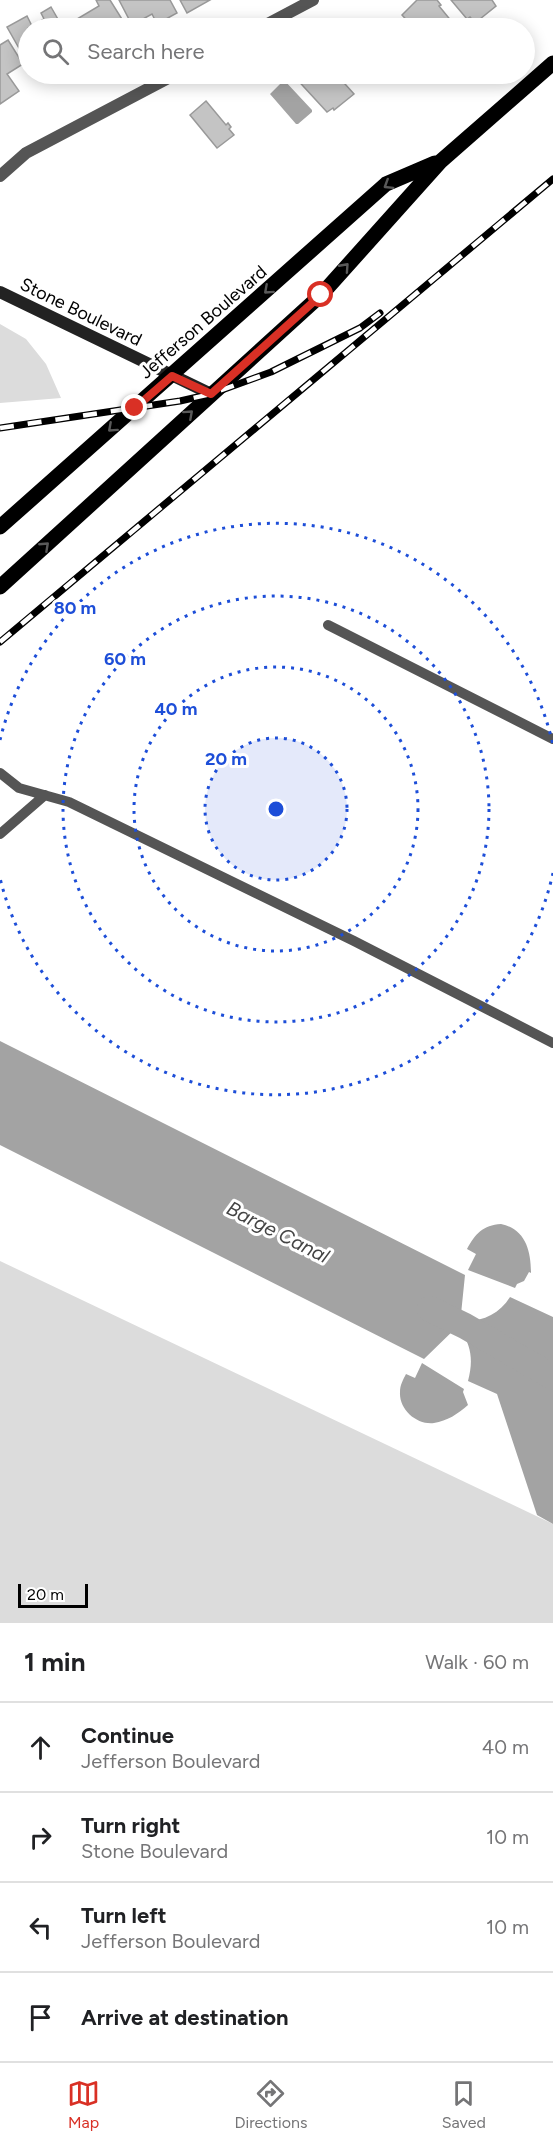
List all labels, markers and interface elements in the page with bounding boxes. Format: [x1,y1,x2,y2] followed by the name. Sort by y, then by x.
[18,18,535,84] search box
[39,35,72,68] icon: search
[87,38,205,65] text: Search here
[384,178,394,190] one-way arrow
[135,261,271,383] street label: Jefferson Boulevard
[338,264,349,274] one-way arrow
[17,273,145,351] street label: Stone Boulevard
[307,281,333,307] route start
[264,283,274,294] one-way arrow
[121,394,147,420] route end
[182,410,193,421] one-way arrow
[108,421,118,432] one-way arrow
[38,542,49,553] one-way arrow
[54,597,96,619] text: 80 m
[104,648,146,670] text: 60 m
[154,698,198,720] text: 40 m
[205,748,247,770] text: 20 m
[266,799,286,819] centre of rings
[223,1196,334,1268] water label: Barge Canal
[18,1581,88,1608] scale bar
[27,1585,64,1604] text: 20 m
[24,1646,85,1678] text: 1 min
[425,1650,529,1674] text: Walk · 60 m
[81,1722,174,1749] text: Continue
[24,1731,57,1764] icon: ahead
[482,1735,529,1759] text: 40 m
[81,1749,261,1773] text: Jefferson Boulevard
[81,1812,180,1839] text: Turn right
[24,1821,57,1854] icon: right
[486,1825,529,1849] text: 10 m
[81,1839,228,1863] text: Stone Boulevard
[81,1902,167,1929] text: Turn left
[24,1911,57,1944] icon: left
[486,1915,529,1939] text: 10 m
[81,1929,261,1953] text: Jefferson Boulevard
[24,2001,57,2034] icon: arrive
[81,2004,289,2031] text: Arrive at destination
[67,2077,100,2132] tab: Map
[234,2077,307,2132] tab: Directions
[442,2077,486,2132] tab: Saved

